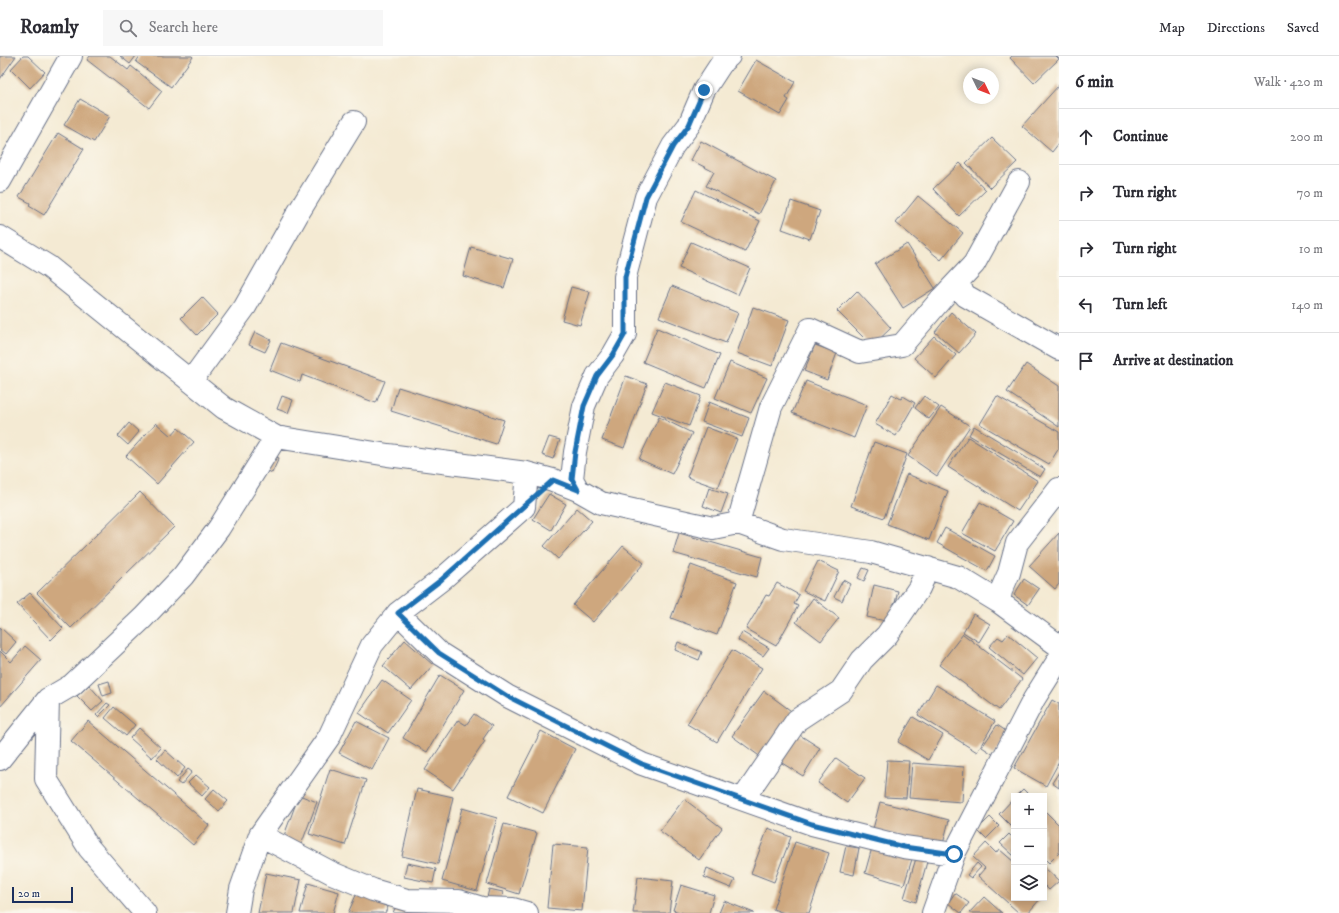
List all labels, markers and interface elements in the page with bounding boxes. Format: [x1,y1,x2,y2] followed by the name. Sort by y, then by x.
[103,10,383,46] search box
[20,16,79,39] text: Roamly
[117,17,139,39] icon: search
[149,18,218,37] text: Search here
[1159,19,1185,37] text: Map
[1207,19,1265,37] text: Directions
[1287,19,1319,37] text: Saved
[963,68,999,104] north arrow
[1075,71,1114,93] text: 6 min
[1254,74,1323,90] text: Walk · 420 m
[695,81,713,99] route end
[1075,126,1097,148] icon: ahead
[1113,127,1168,146] text: Continue
[1290,129,1323,145] text: 200 m
[1075,182,1097,204] icon: right
[1113,183,1176,202] text: Turn right
[1297,185,1323,201] text: 70 m
[1075,238,1097,260] icon: right
[1113,239,1176,258] text: Turn right
[1299,241,1323,257] text: 10 m
[1075,294,1097,316] icon: left
[1113,295,1167,314] text: Turn left
[1291,297,1323,313] text: 140 m
[1075,350,1097,372] icon: arrive
[1113,351,1233,370] text: Arrive at destination
[1011,793,1047,901] map controls
[1011,793,1047,829] button: +
[1011,829,1047,865] button: −
[945,845,963,863] route start
[1011,865,1047,901] button: layers
[12,885,73,904] scale bar
[18,887,40,901] text: 20 m

